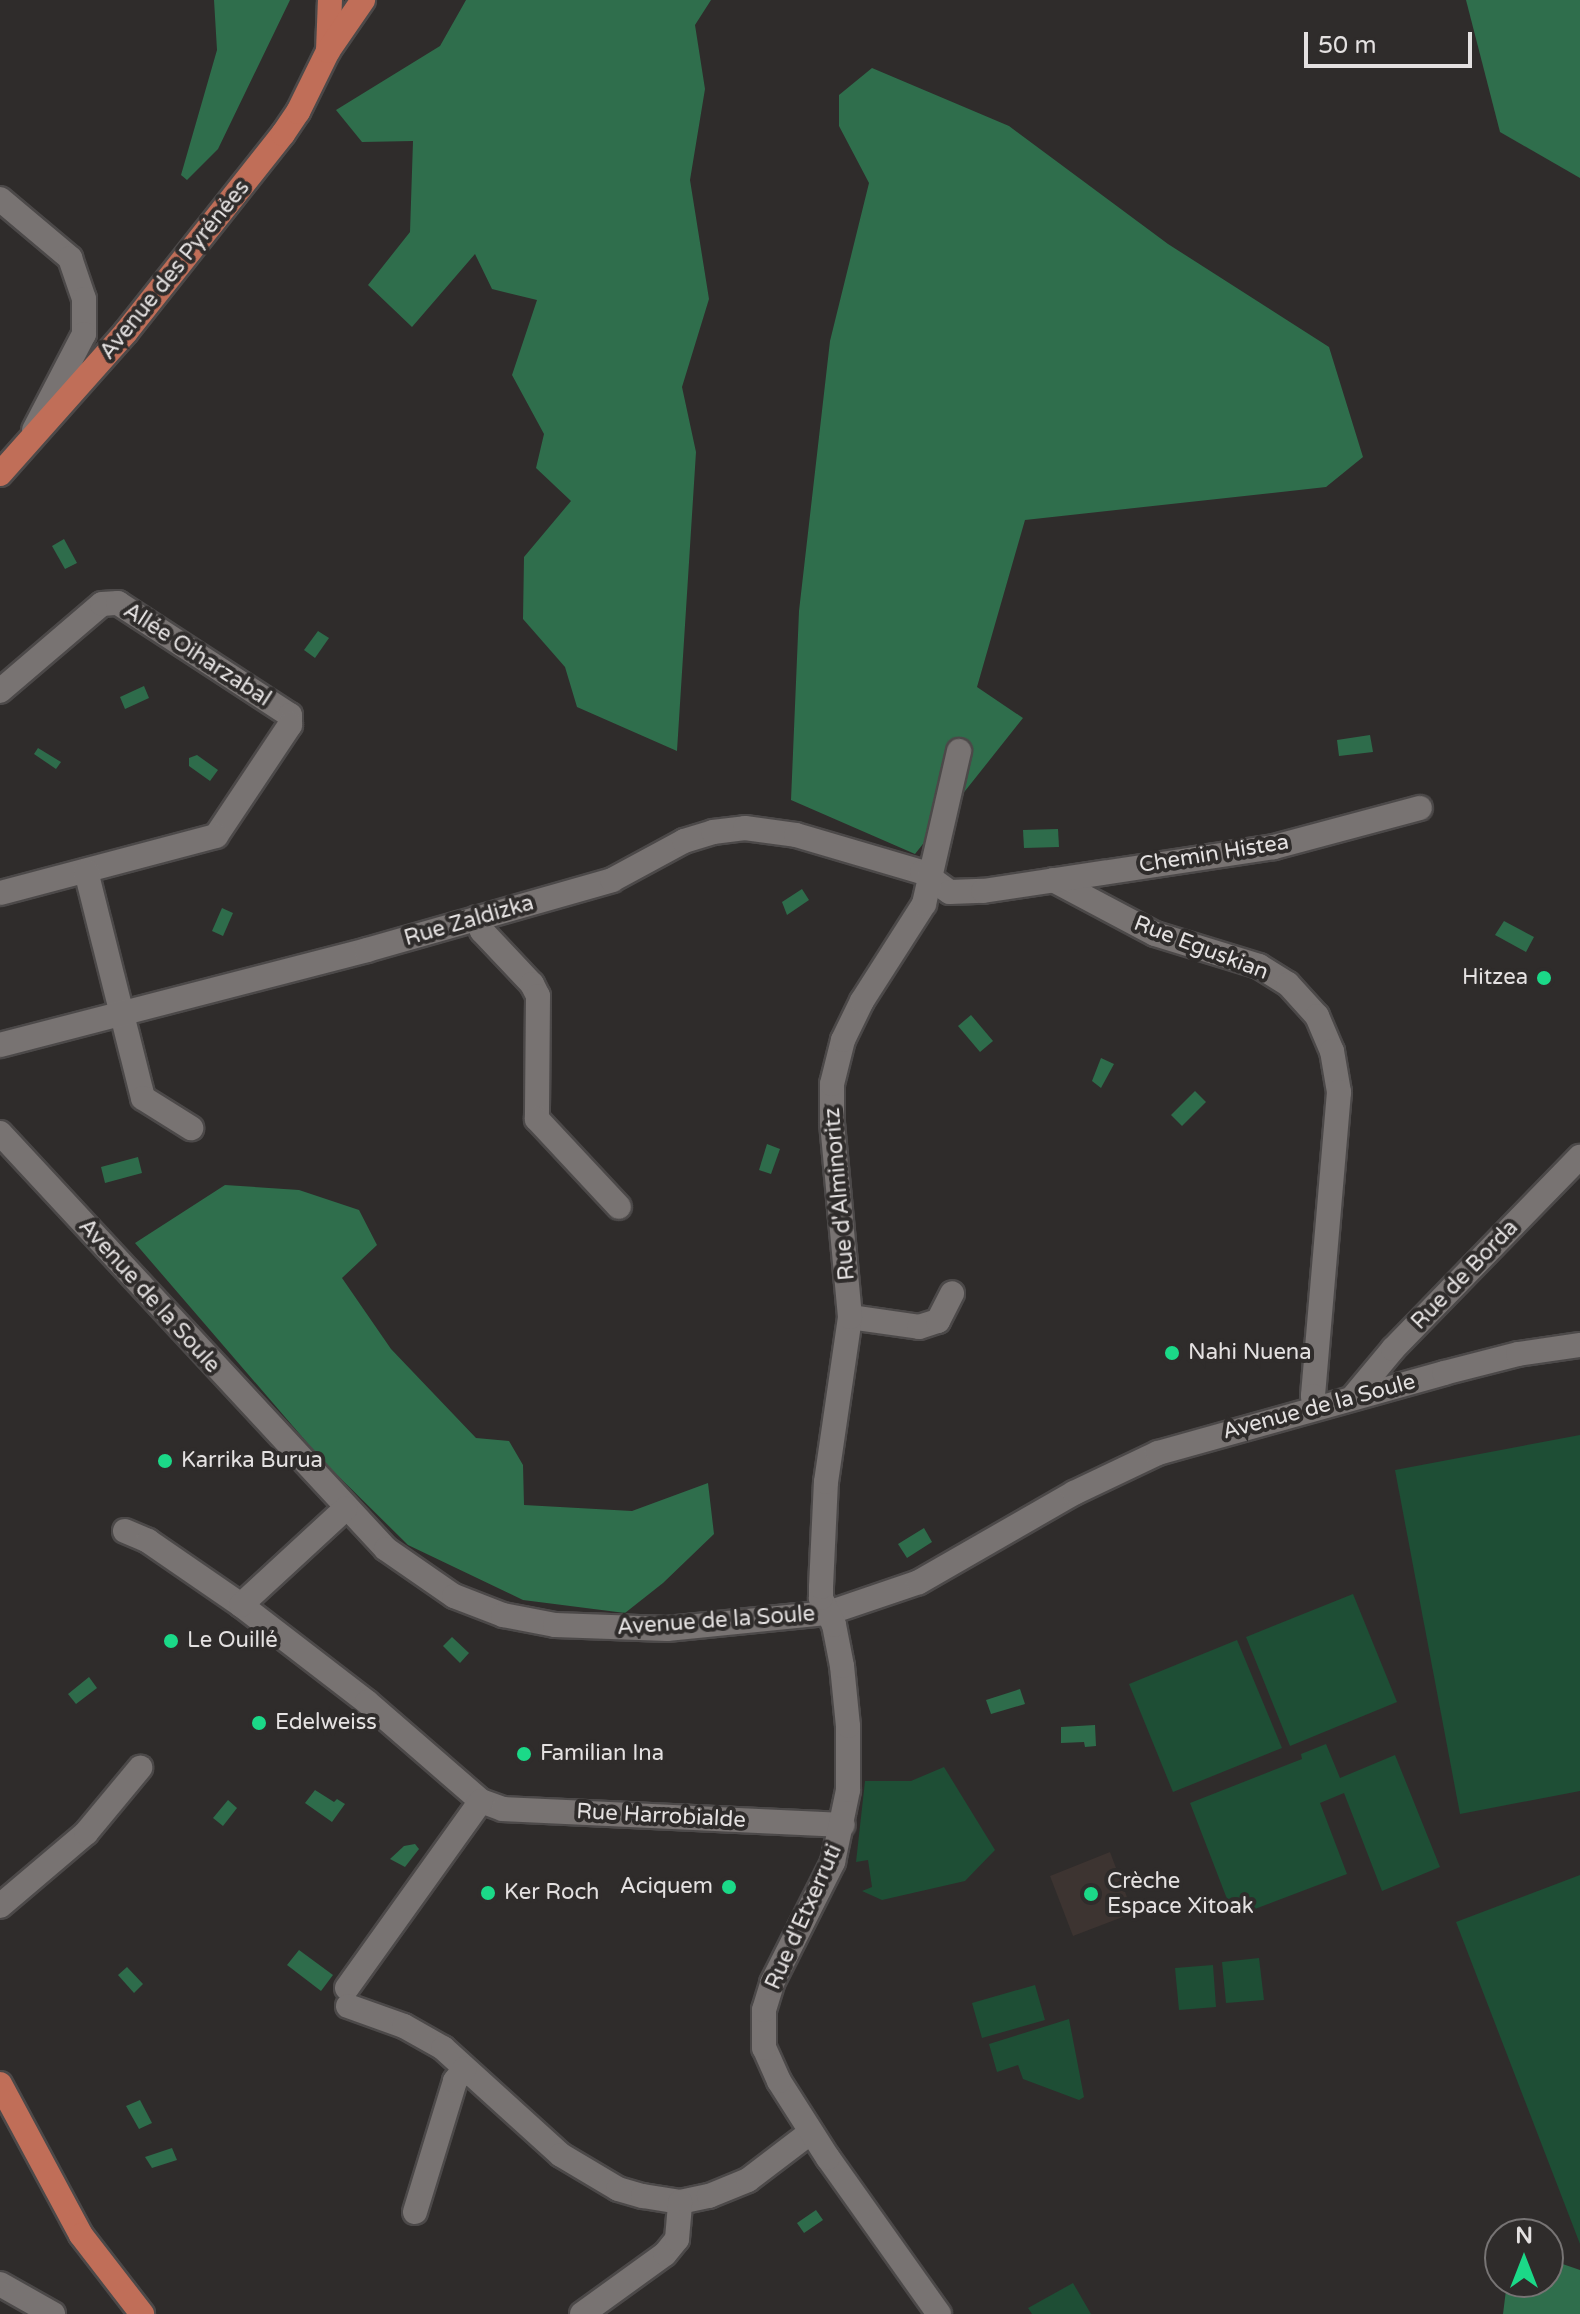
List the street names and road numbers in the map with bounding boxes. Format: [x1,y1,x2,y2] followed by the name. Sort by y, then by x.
[95,175,255,365] street label: Avenue des Pyrénées
[118,598,276,712] street label: Allée Oiharzabal
[1137,829,1291,879] street label: Chemin Histea
[401,890,537,952] street label: Rue Zaldizka
[1130,910,1272,986] street label: Rue Eguskian
[819,1106,861,1282] street label: Rue d'Alminoritz
[73,1213,225,1379] street label: Avenue de la Soule
[1406,1215,1524,1335] street label: Rue de Borda
[1220,1369,1418,1445] street label: Avenue de la Soule
[616,1601,816,1641] street label: Avenue de la Soule
[576,1798,746,1834] street label: Rue Harrobialde
[760,1840,848,1994] street label: Rue d'Etxerruti

